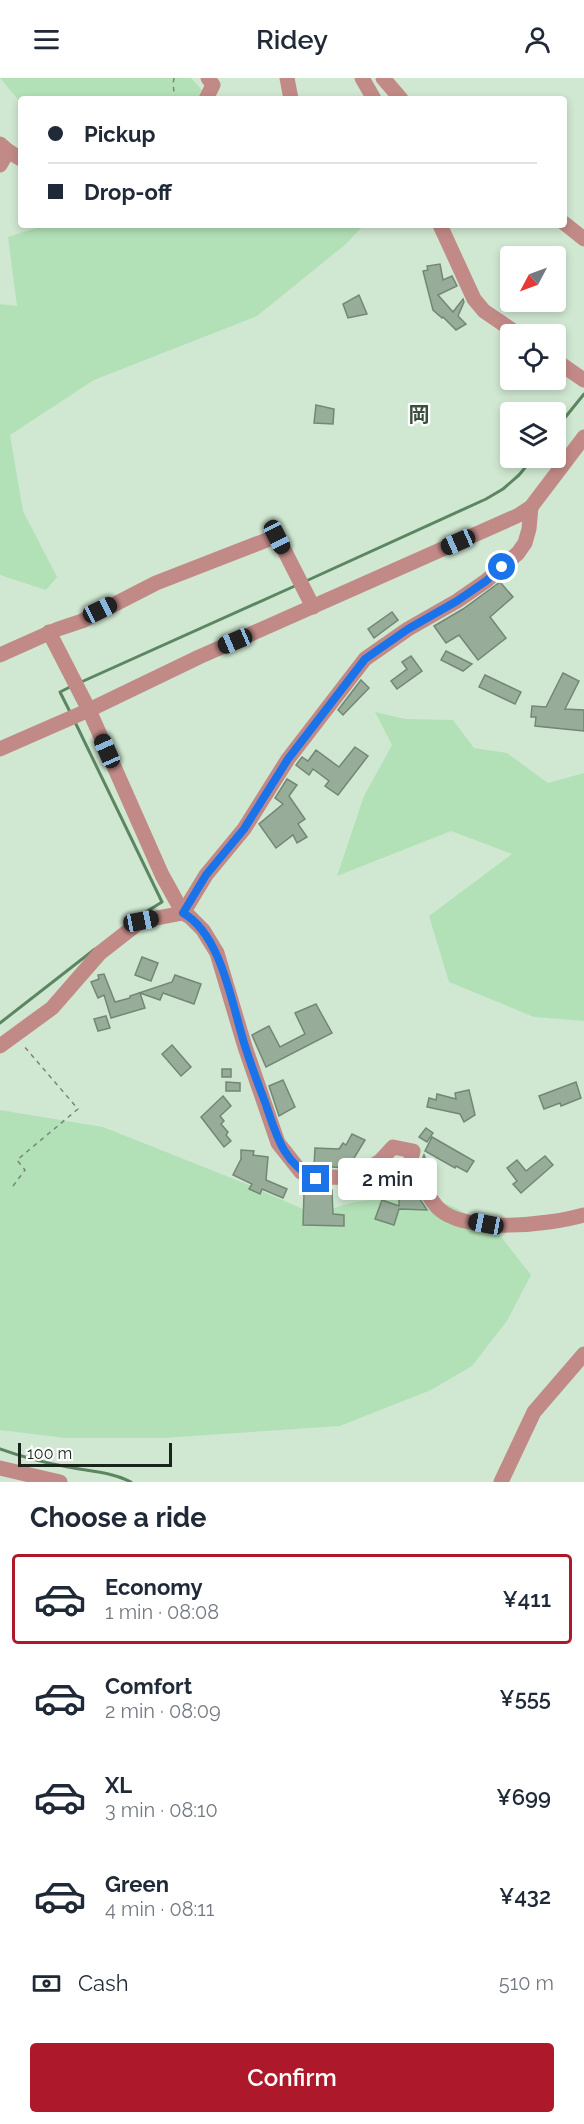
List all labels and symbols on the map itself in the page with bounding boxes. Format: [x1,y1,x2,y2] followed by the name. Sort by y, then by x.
[500,246,566,312] north arrow
[409,402,430,427] district label: 岡
[261,517,293,557] car
[438,526,478,558] car
[488,553,515,580] route start
[80,594,120,626] car
[215,626,255,656] car
[91,731,123,771] car
[122,909,160,933] car
[337,1158,436,1200] callout: 2 min
[302,1165,329,1192] route end
[467,1212,505,1236] car
[18,1440,172,1468] scale bar

